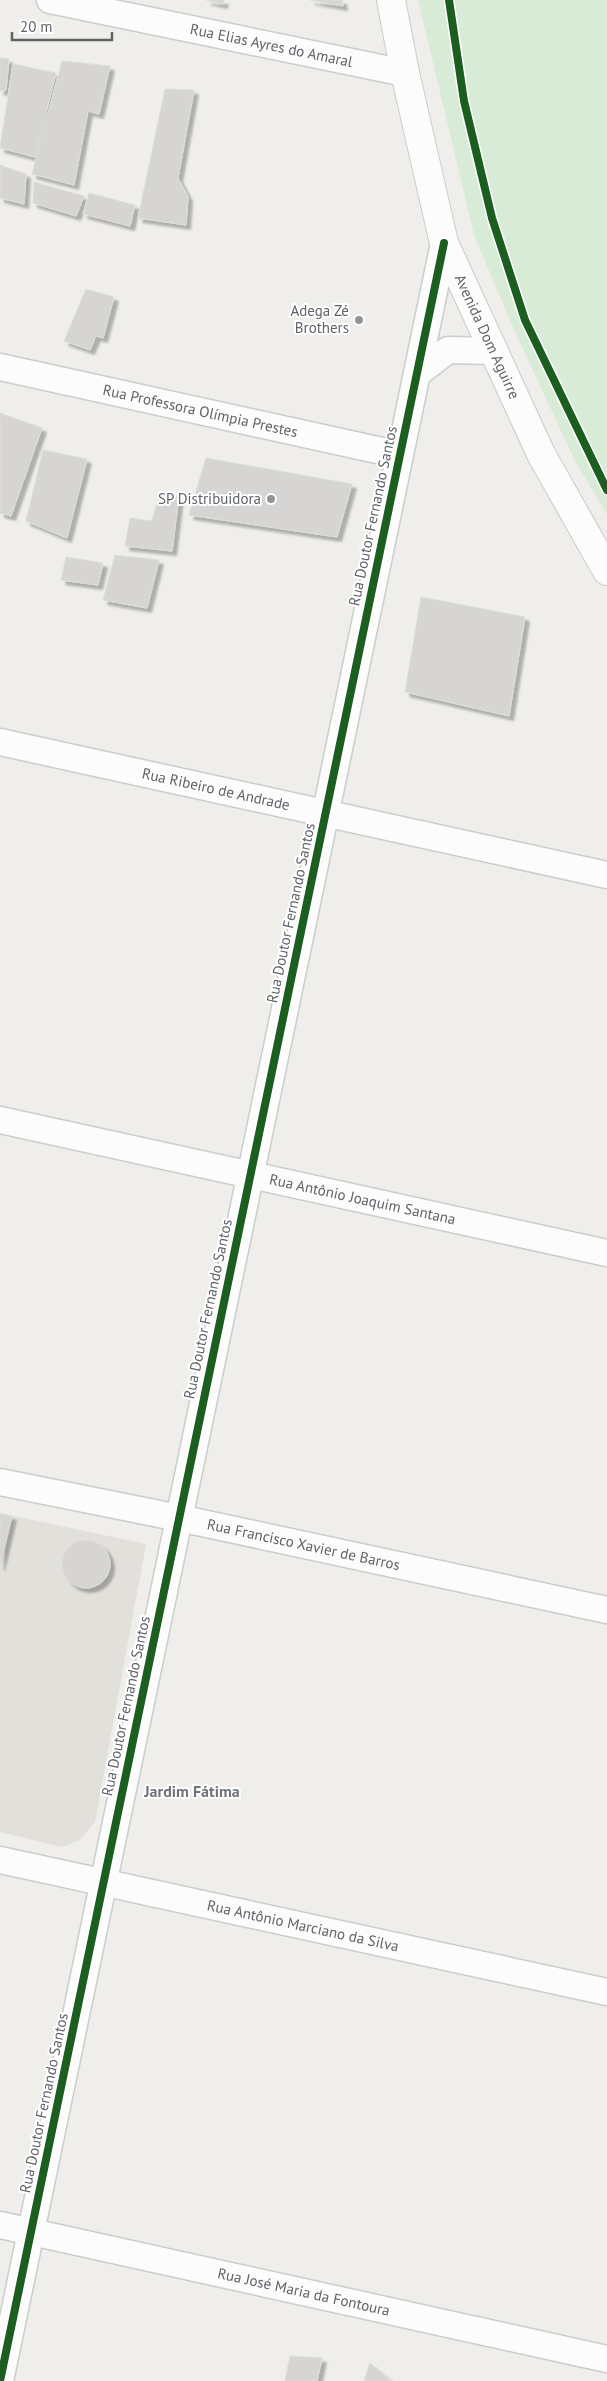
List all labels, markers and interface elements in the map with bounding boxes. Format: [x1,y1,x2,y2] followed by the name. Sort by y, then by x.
[12,10,112,42] scale bar
[20,17,53,36] text: 20 m
[189,19,355,71] street label: Rua Elias Ayres do Amaral
[451,271,524,402] street label: Avenida Dom Aguirre
[290,301,349,337] place label: Adega Zé Brothers
[353,314,365,326] marker: Adega Zé Brothers
[101,380,300,441] street label: Rua Professora Olímpia Prestes
[344,424,401,608] street label: Rua Doutor Fernando Santos
[158,489,261,508] place label: SP Distribuidora
[265,493,277,505] marker: SP Distribuidora
[140,763,292,814] street label: Rua Ribeiro de Andrade
[262,821,319,1005] street label: Rua Doutor Fernando Santos
[268,1169,457,1229] street label: Rua Antônio Joaquim Santana
[179,1217,236,1401] street label: Rua Doutor Fernando Santos
[205,1514,402,1574] street label: Rua Francisco Xavier de Barros
[97,1614,154,1798] street label: Rua Doutor Fernando Santos
[143,1781,240,1801] district label: Jardim Fátima
[205,1895,401,1955] street label: Rua Antônio Marciano da Silva
[15,2011,72,2195] street label: Rua Doutor Fernando Santos
[216,2263,392,2320] street label: Rua José Maria da Fontoura

